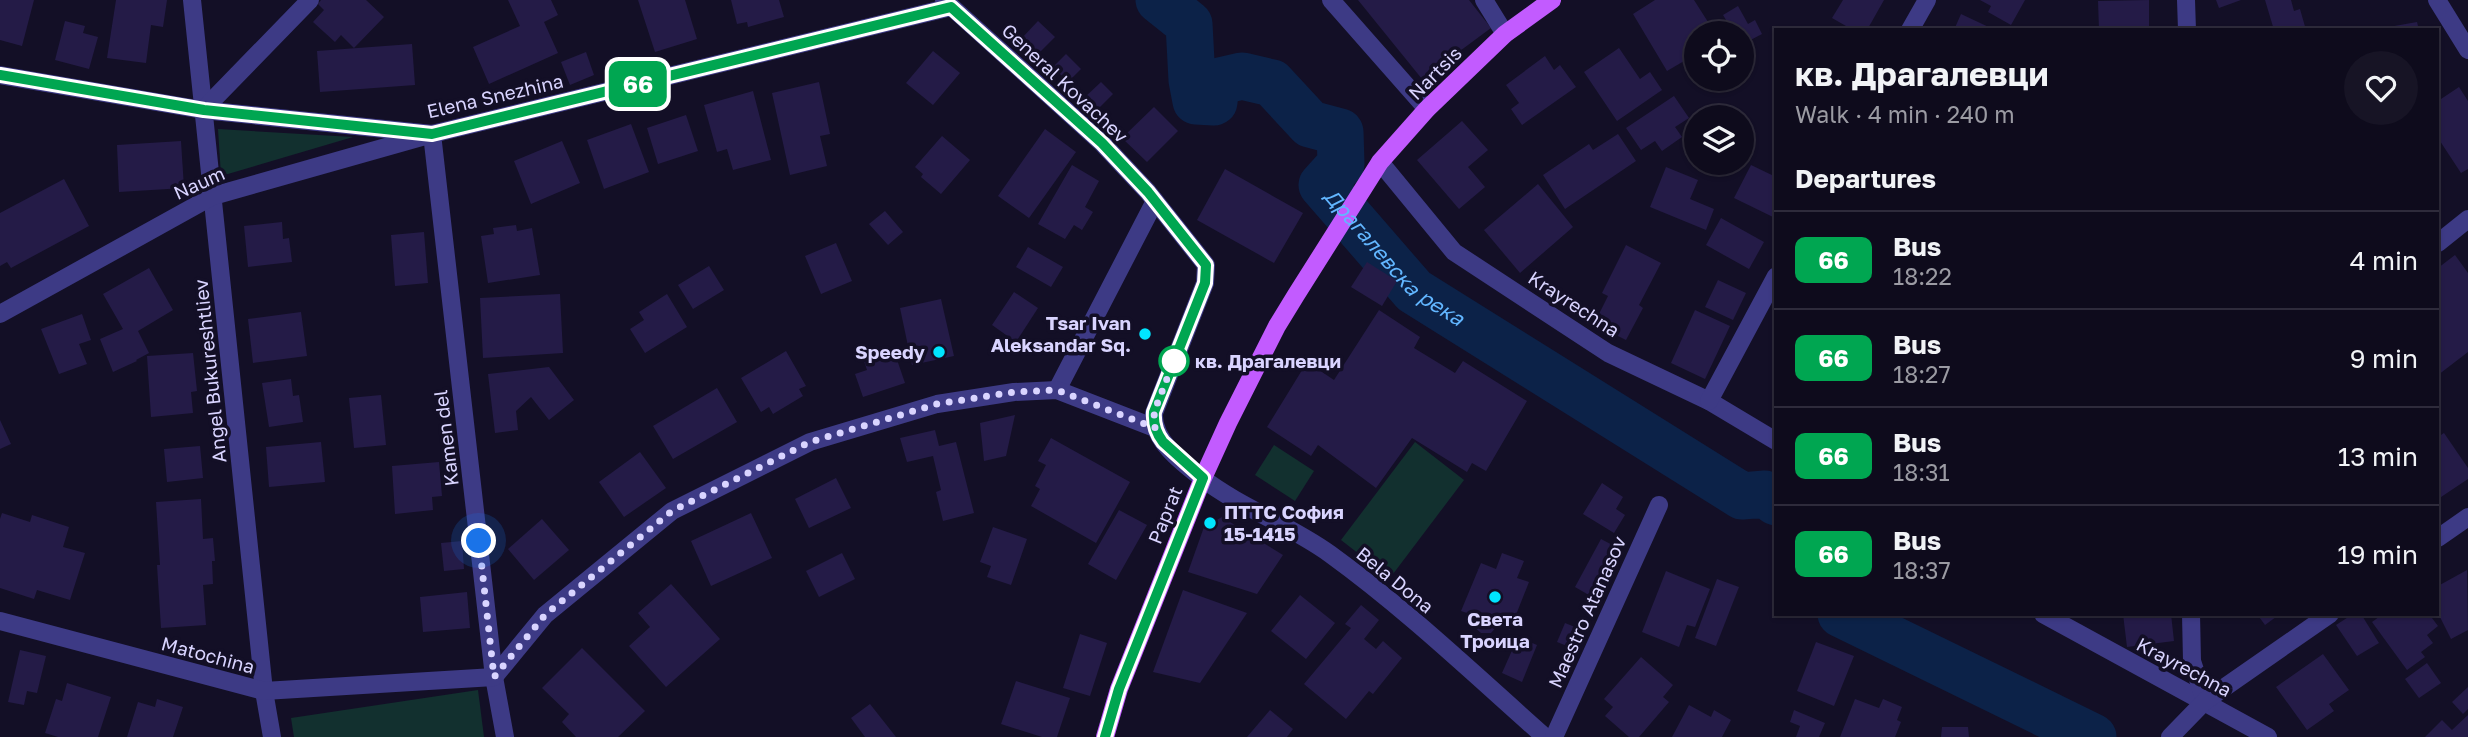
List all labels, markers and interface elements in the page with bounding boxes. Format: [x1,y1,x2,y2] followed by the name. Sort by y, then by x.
[998,18,1133,147] street label: General Kovachev
[1684,21,1754,175] map controls
[1684,21,1754,91] button: locate
[1403,41,1466,104] street label: Nartsis
[2344,51,2418,125] button: heart
[1795,54,2049,93] text: кв. Драгалевци
[606,61,670,107] line badge: 66
[424,69,565,122] street label: Elena Snezhina
[623,69,653,98] text: 66
[1795,100,2015,128] text: Walk · 4 min · 240 m
[1684,105,1754,175] button: layers
[170,161,228,204] street label: Naum
[1795,163,1936,194] text: Departures
[1319,182,1470,332] water label: Драгалевска река
[1893,231,1941,262] text: Bus
[1818,245,1849,274] text: 66
[2350,245,2418,276] text: 4 min
[1893,262,1952,290] text: 18:22
[1524,266,1624,342] street label: Krayrechna
[188,278,231,464] street label: Angel Bukureshtliev
[991,311,1131,356] place label: Tsar Ivan Aleksandar Sq.
[1137,326,1153,342] marker: Tsar Ivan Aleksandar Sq.
[1893,329,1941,360] text: Bus
[855,340,926,363] place label: Speedy
[1818,343,1849,372] text: 66
[2350,343,2418,374] text: 9 min
[931,344,947,360] marker: Speedy
[1159,346,1189,376] marker: кв. Драгалевци
[1195,349,1341,372] place label: кв. Драгалевци
[1893,360,1951,388] text: 18:27
[428,389,463,487] street label: Kamen del
[1893,427,1941,458] text: Bus
[1818,441,1849,470] text: 66
[2338,441,2418,472] text: 13 min
[1893,458,1950,486] text: 18:31
[1143,483,1186,547] street label: Paprat
[1224,500,1344,545] place label: ПТТС София 15-1415
[1202,515,1218,531] marker: ПТТС София 15-1415
[461,523,496,558] your location
[1893,525,1941,556] text: Bus
[1543,532,1630,691] street label: Maestro Atanasov
[1818,539,1849,568] text: 66
[2337,539,2418,570] text: 19 min
[1352,542,1438,618] street label: Bela Dona
[1893,556,1951,584] text: 18:37
[1487,589,1503,605] marker: Света Троица
[1460,607,1530,652] place label: Света Троица
[159,631,257,678] street label: Matochina
[2133,632,2236,701] street label: Krayrechna

